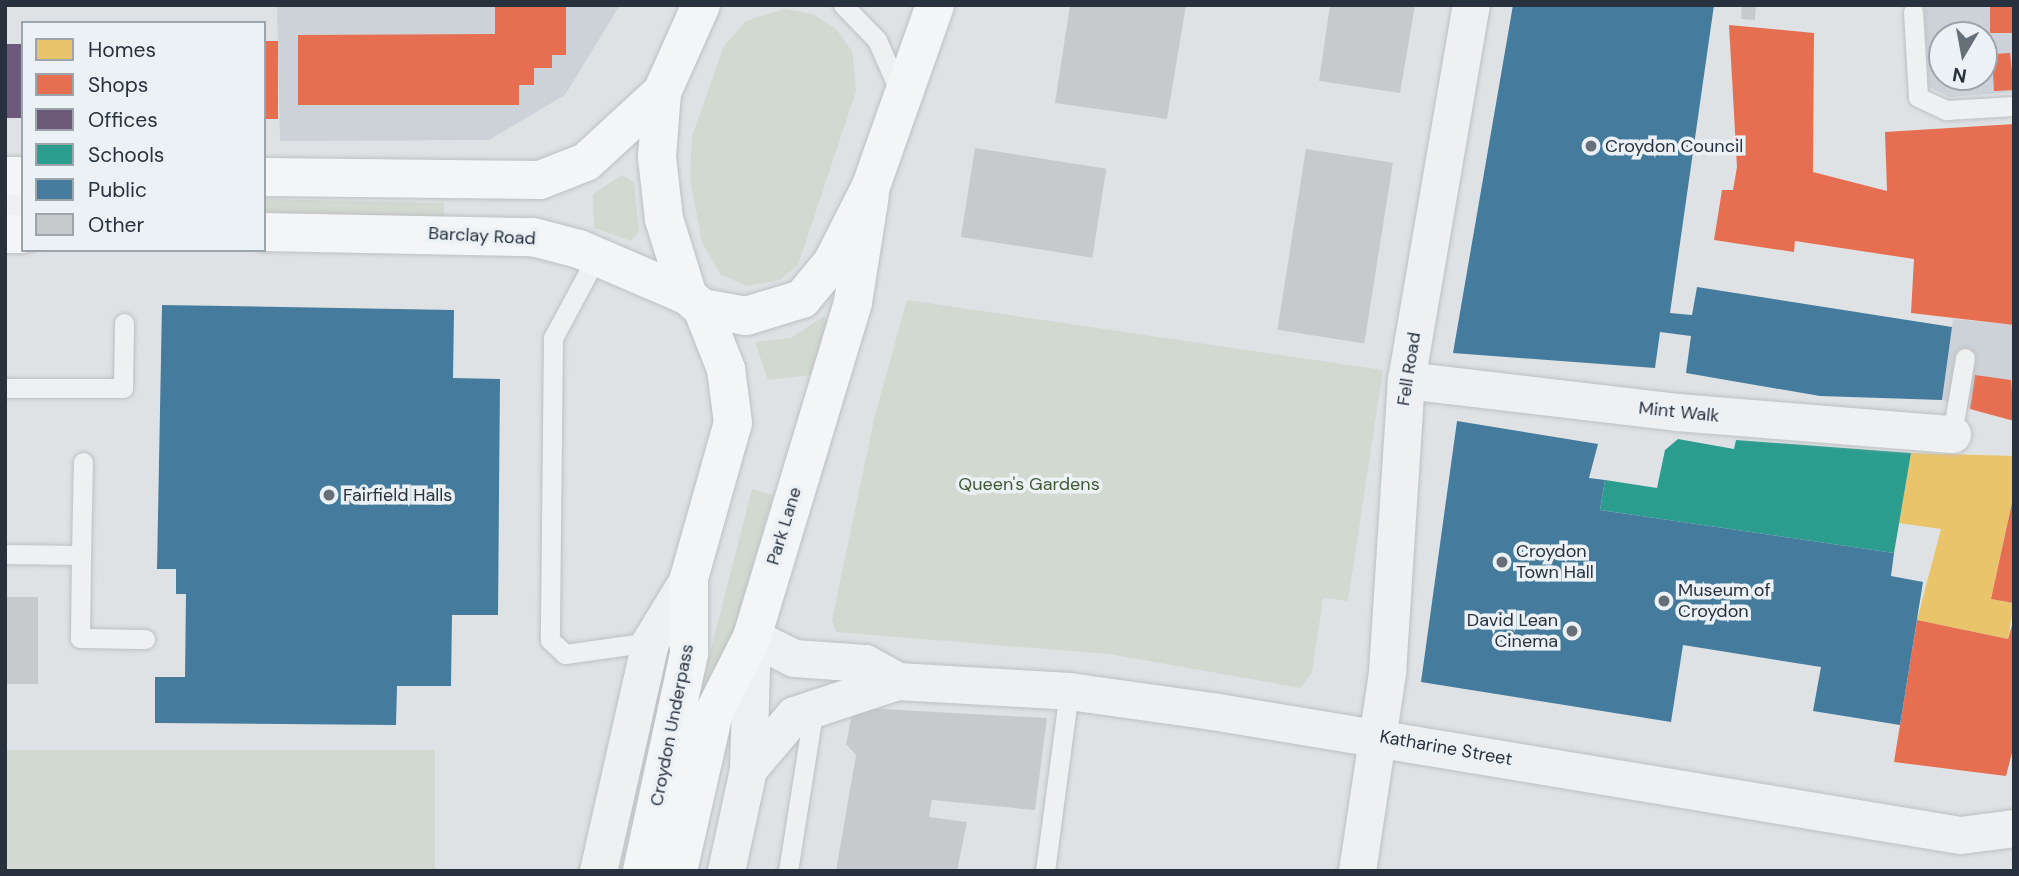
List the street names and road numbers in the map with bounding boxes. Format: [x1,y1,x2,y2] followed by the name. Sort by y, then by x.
[428,222,536,250] street label: Barclay Road
[1393,331,1425,407] street label: Fell Road
[1638,397,1720,427] street label: Mint Walk
[762,485,806,567] street label: Park Lane
[646,642,698,808] street label: Croydon Underpass
[1378,726,1514,770] street label: Katharine Street

